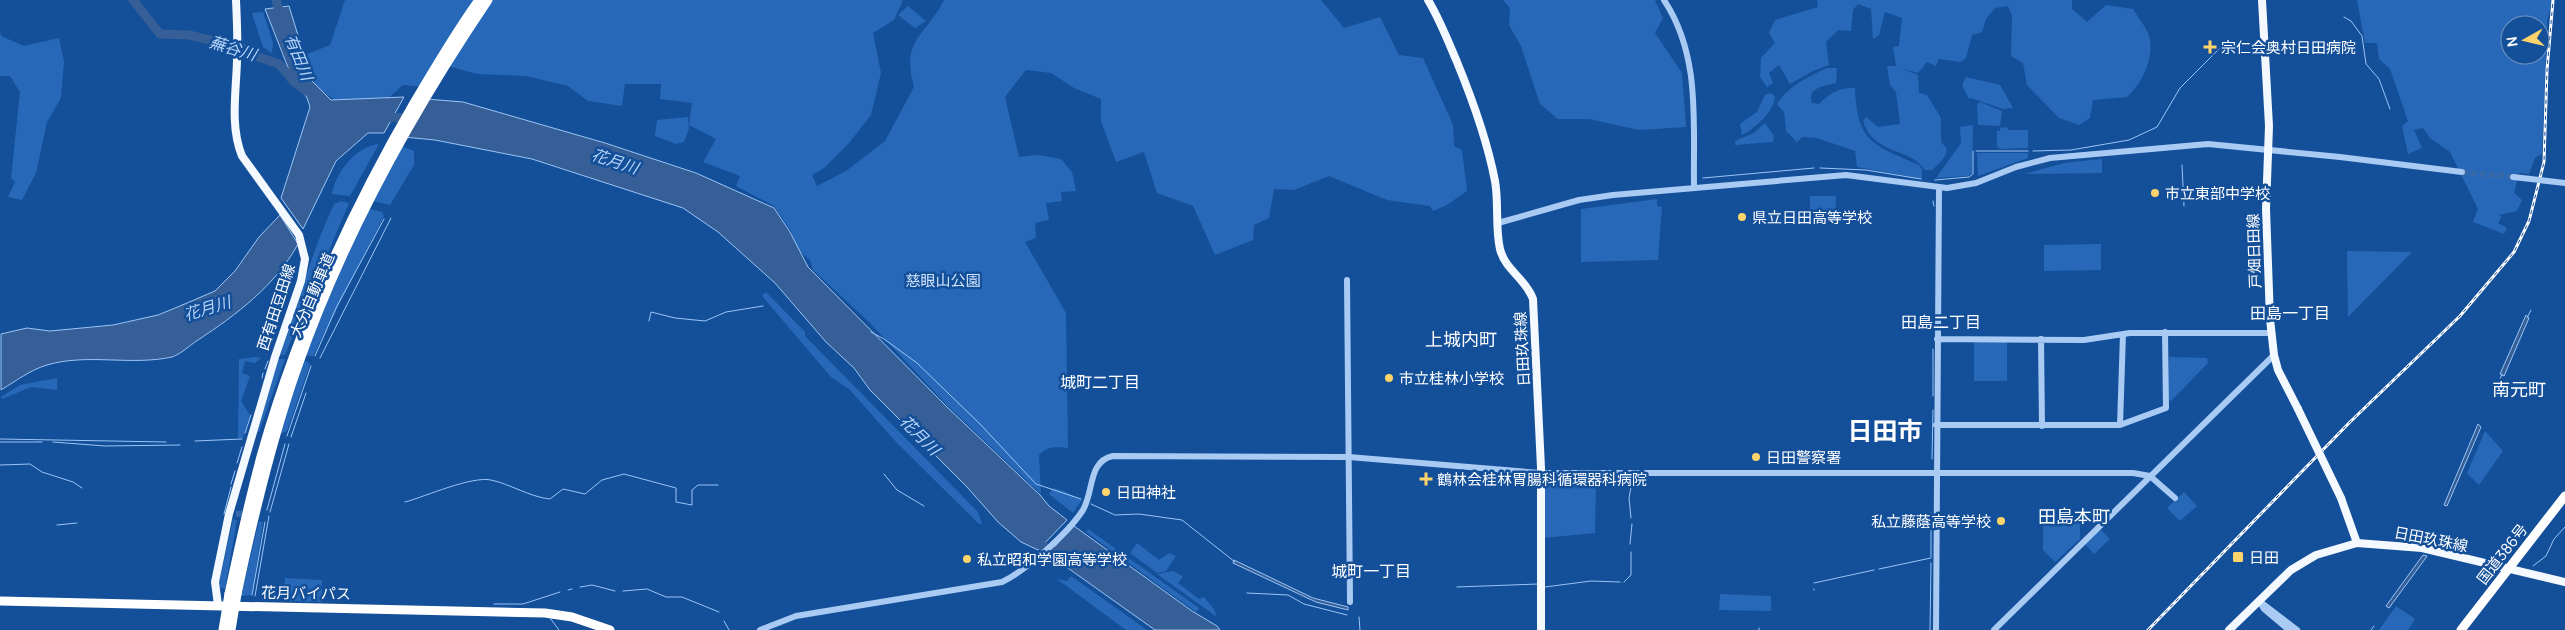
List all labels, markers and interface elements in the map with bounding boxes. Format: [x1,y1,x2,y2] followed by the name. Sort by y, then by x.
[2500,15,2550,65] north arrow
[207,30,261,66] water label: 蕪谷川
[280,31,319,85] water label: 有田川
[2502,36,2522,48] text: N
[2221,37,2356,58] place label: 宗仁会奥村日田病院
[2203,40,2217,54] marker: 宗仁会奥村日田病院
[589,143,643,179] water label: 花月川
[2165,183,2270,204] place label: 市立東部中学校
[2149,187,2161,199] marker: 市立東部中学校
[1752,207,1872,228] place label: 県立日田高等学校
[1736,211,1748,223] marker: 県立日田高等学校
[2242,213,2266,289] street label: 戸畑日田線
[285,249,339,341] street label: 大分自動車道
[252,261,300,353] street label: 西有田豆田線
[905,270,981,291] park label: 慈眼山公園
[181,290,235,326] water label: 花月川
[2250,302,2330,324] district label: 田島一丁目
[1510,311,1534,387] street label: 日田玖珠線
[1901,311,1981,333] district label: 田島二丁目
[1425,327,1497,351] district label: 上城内町
[1399,368,1504,389] place label: 市立桂林小学校
[1060,371,1140,393] district label: 城町二丁目
[1383,372,1395,384] marker: 市立桂林小学校
[2492,377,2546,401] district label: 南元町
[895,410,946,461] water label: 花月川
[1847,413,1923,448] district label: 日田市
[1766,447,1841,468] place label: 日田警察署
[1750,451,1762,463] marker: 日田警察署
[1437,469,1647,490] place label: 鶴林会桂林胃腸科循環器科病院
[1419,472,1433,486] marker: 鶴林会桂林胃腸科循環器科病院
[1116,482,1176,503] place label: 日田神社
[1100,486,1112,498] marker: 日田神社
[2038,504,2110,528] district label: 田島本町
[1871,511,1991,532] place label: 私立藤蔭高等学校
[1995,515,2007,527] marker: 私立藤蔭高等学校
[2472,519,2532,589] street label: 国道386号
[2392,522,2470,556] street label: 日田玖珠線
[2249,547,2279,568] place label: 日田
[977,549,1127,570] place label: 私立昭和学園高等学校
[2231,550,2245,564] marker: 日田
[961,553,973,565] marker: 私立昭和学園高等学校
[1331,560,1411,582] district label: 城町一丁目
[261,582,351,604] street label: 花月バイパス

